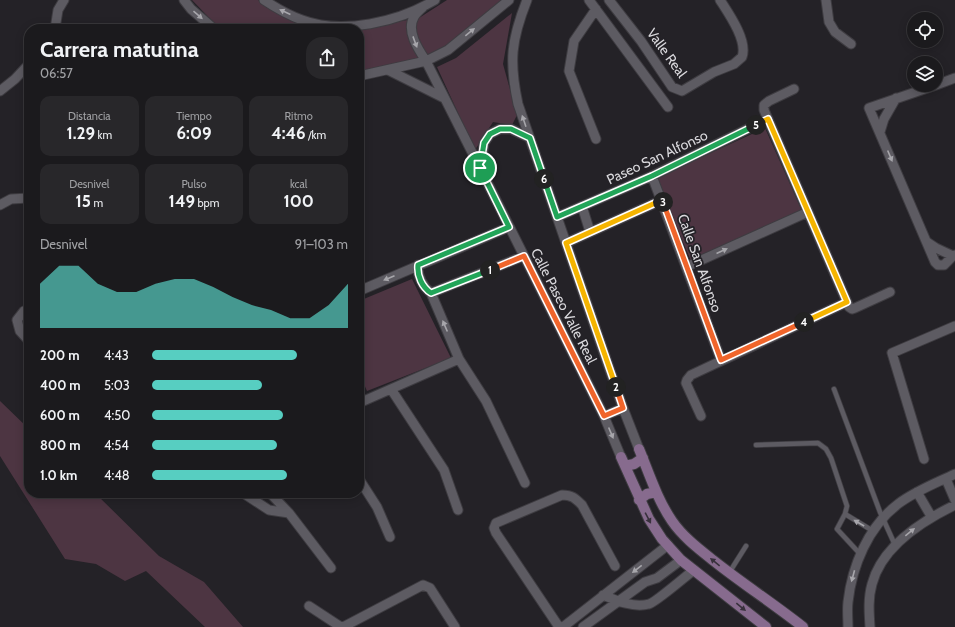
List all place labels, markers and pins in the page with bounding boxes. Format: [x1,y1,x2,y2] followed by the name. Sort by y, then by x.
[746,115,766,135] pin: 5
[463,151,497,185] pin
[534,169,554,189] pin: 6
[653,192,673,212] pin: 3
[480,260,500,280] pin: 1
[794,312,814,332] pin: 4
[606,377,626,397] pin: 2

